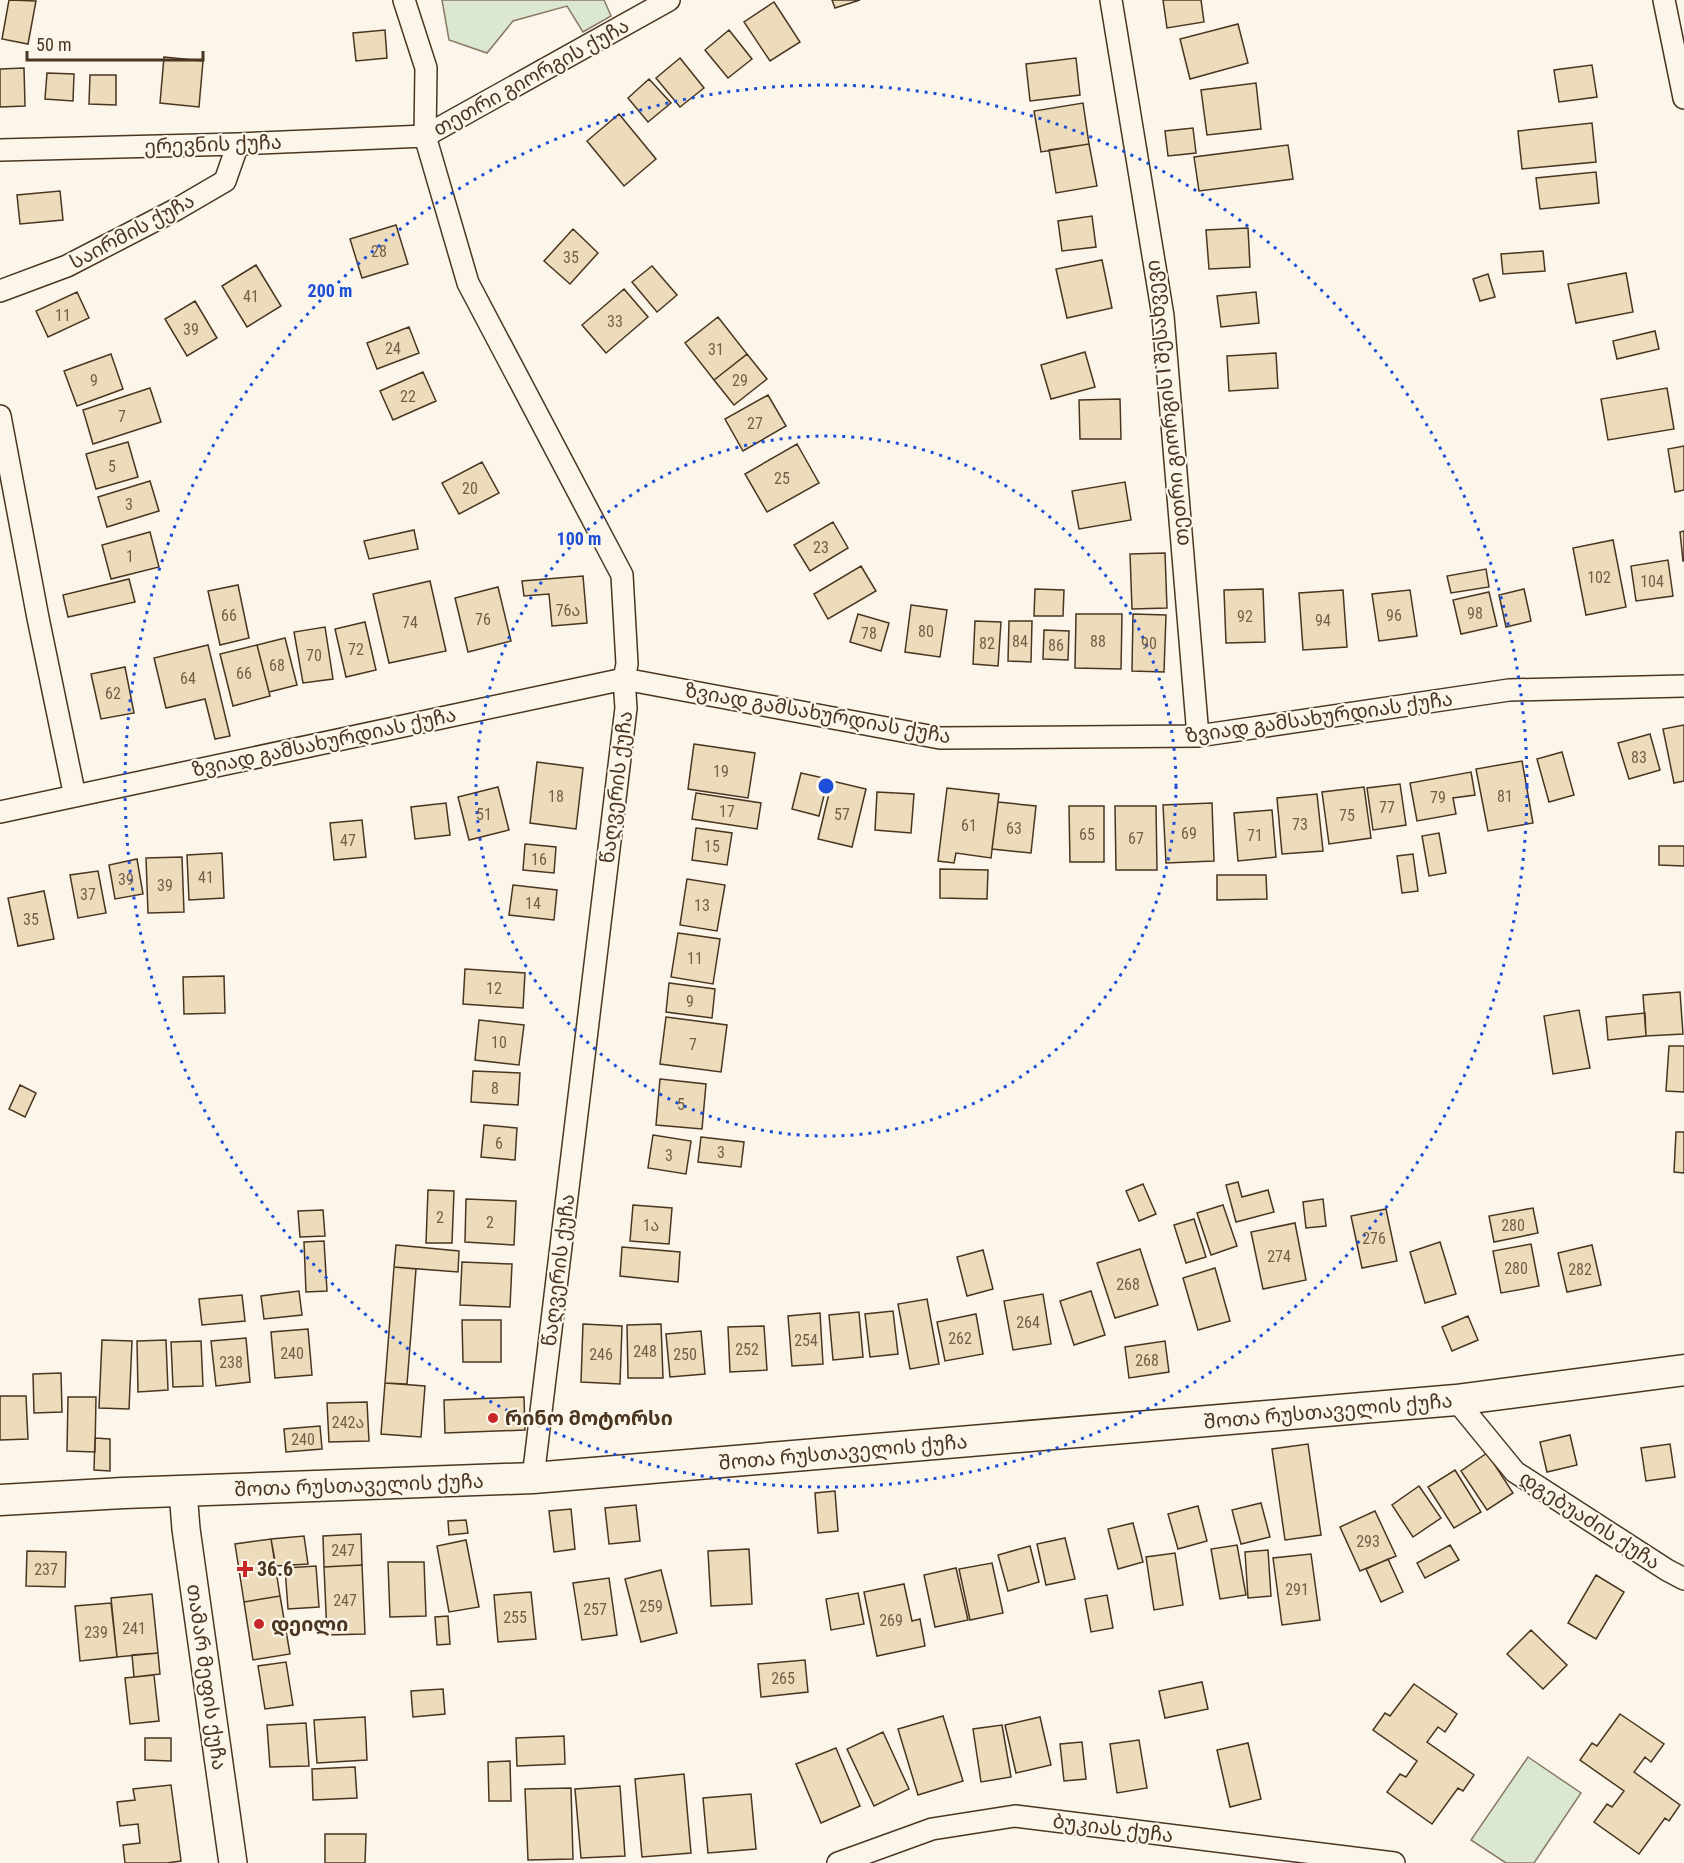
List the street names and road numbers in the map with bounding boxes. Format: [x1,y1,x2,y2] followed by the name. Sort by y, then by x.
[429,13,633,141] street label: თეთრი გიორგის ქუჩა
[144,130,282,158] street label: ერევნის ქუჩა
[66,188,198,274] street label: საირმის ქუჩა
[1140,259,1194,547] street label: თეთრი გიორგის I შესახვევი
[683,678,953,749] street label: ზვიად გამსახურდიას ქუჩა
[1184,686,1454,749] street label: ზვიად გამსახურდიას ქუჩა
[190,702,458,783] street label: ზვიად გამსახურდიას ქუჩა
[595,709,638,865] street label: წაღვერის ქუჩა
[537,1192,580,1348] street label: წაღვერის ქუჩა
[1203,1388,1453,1435] street label: შოთა რუსთაველის ქუჩა
[718,1429,968,1476] street label: შოთა რუსთაველის ქუჩა
[1515,1466,1665,1575] street label: დგებუაძის ქუჩა
[234,1469,484,1502] street label: შოთა რუსთაველის ქუჩა
[182,1582,232,1772] street label: თამარ მეფის ქუჩა
[1051,1809,1175,1847] street label: ბუკიას ქუჩა

